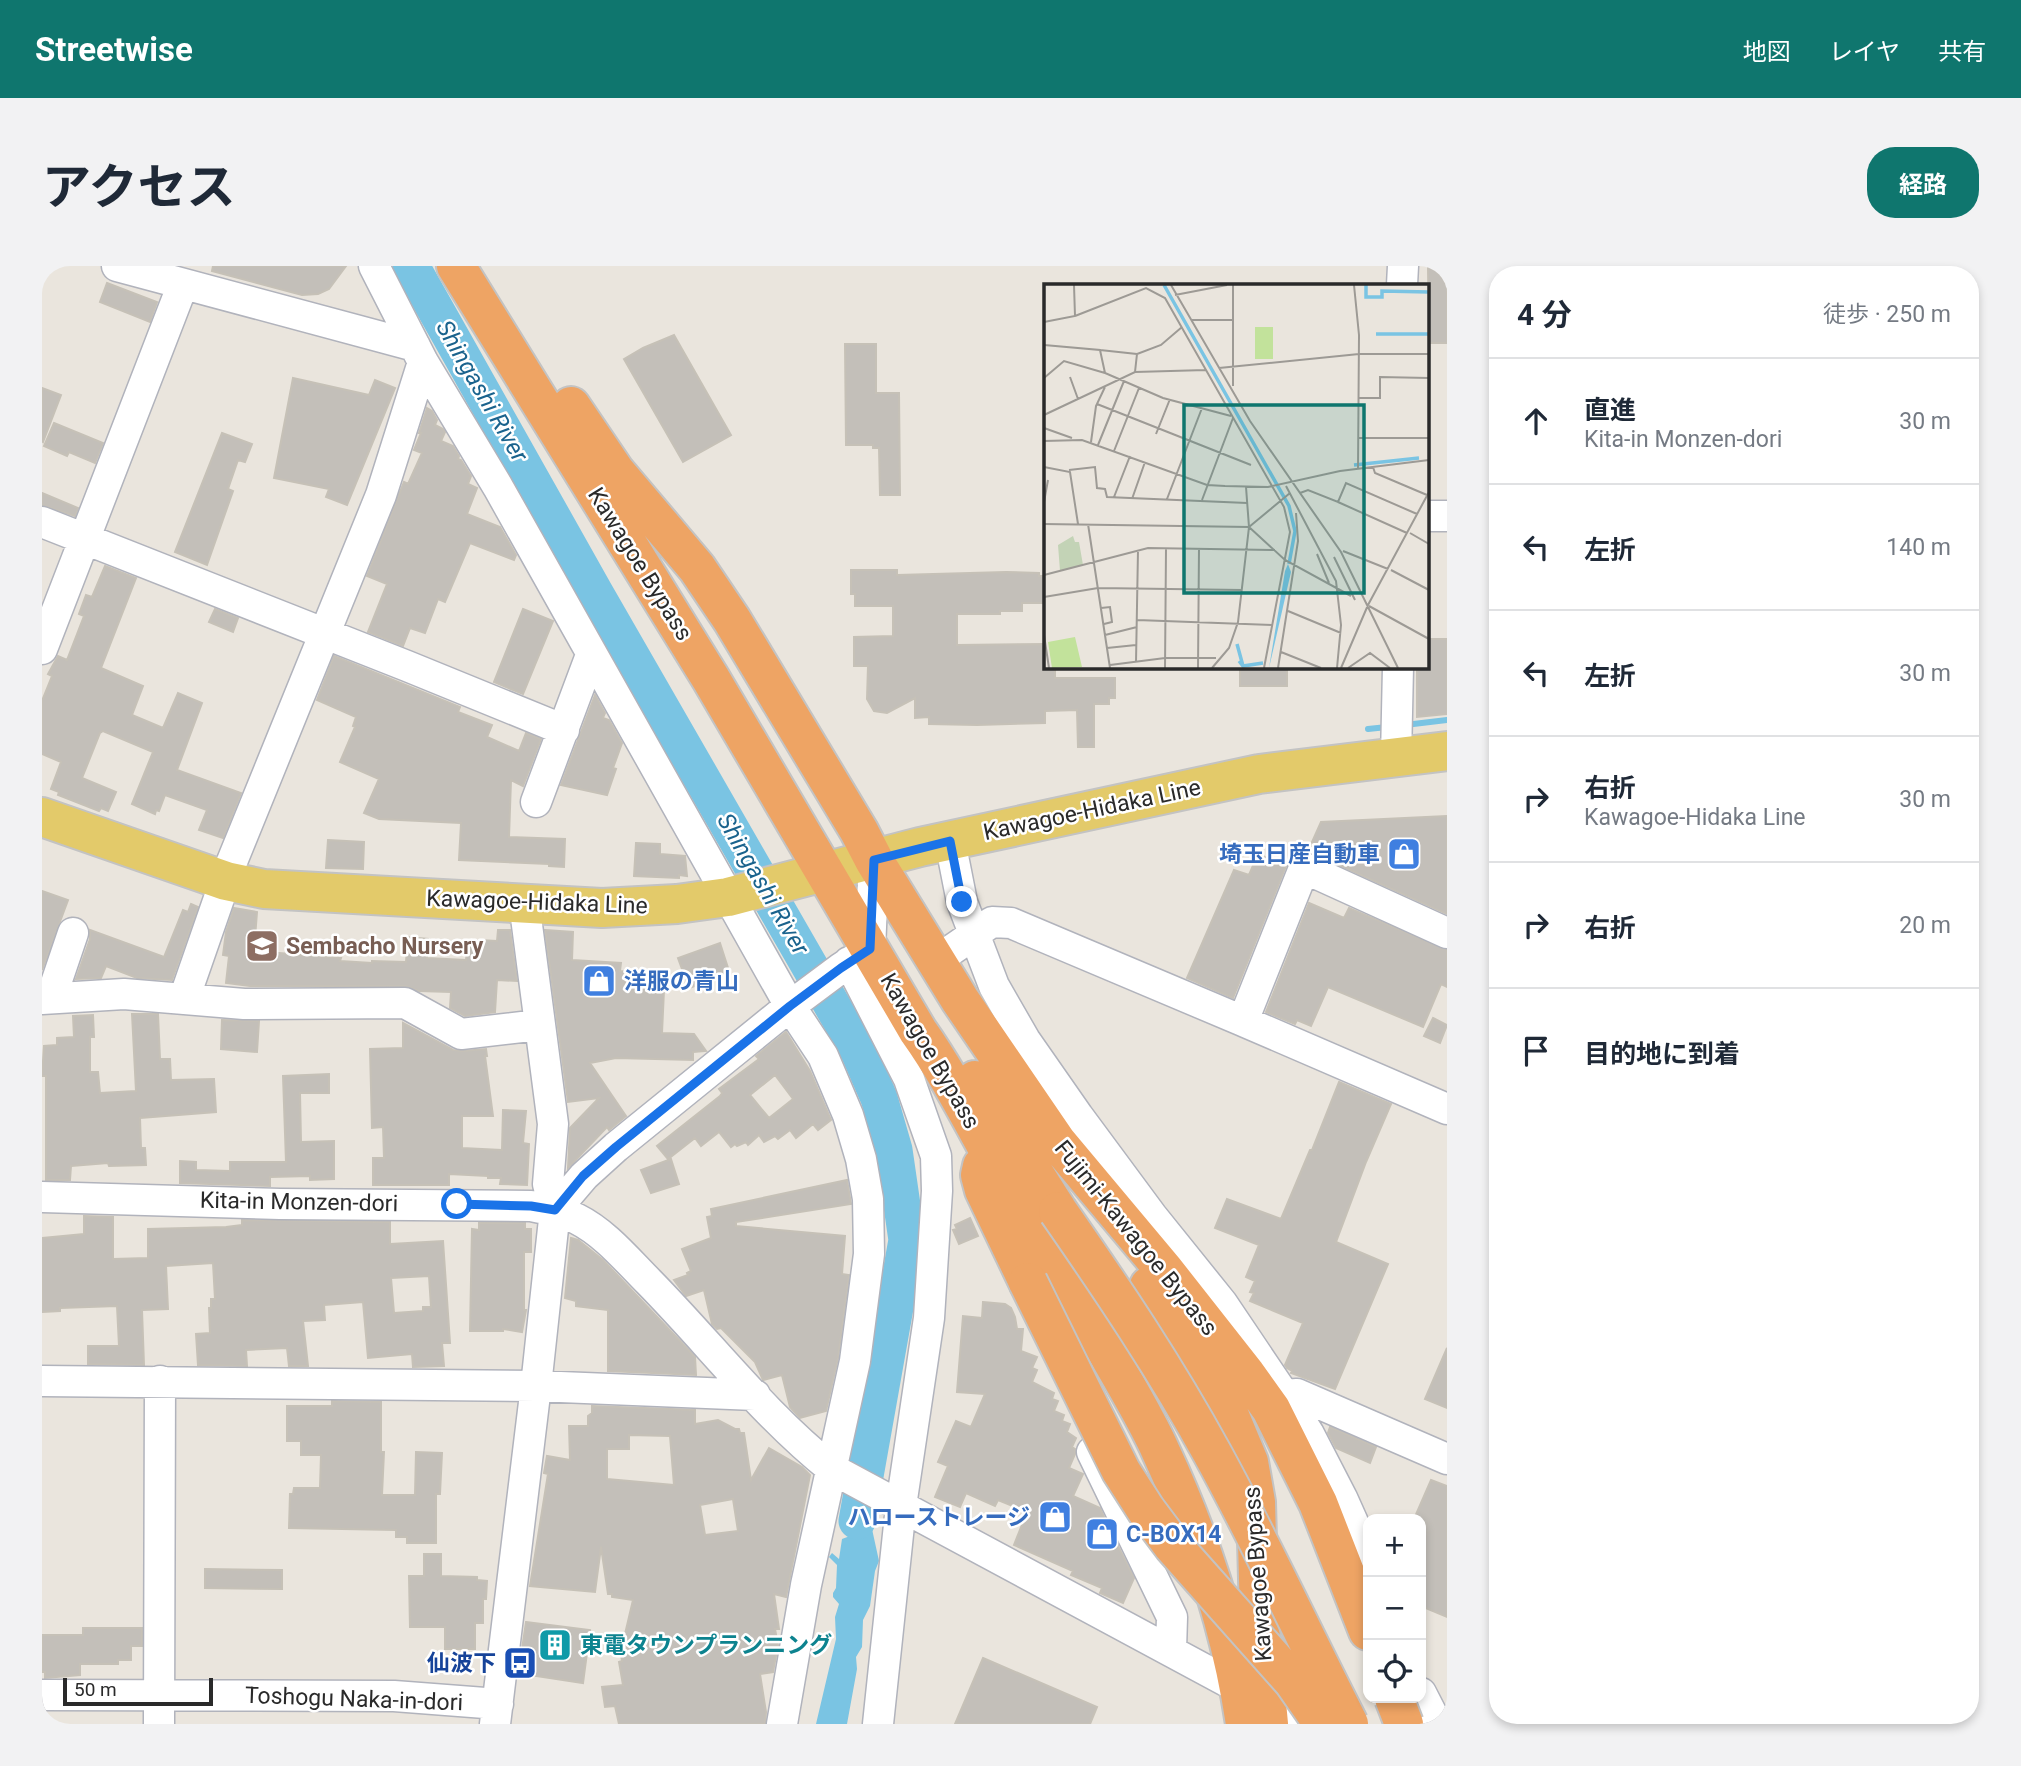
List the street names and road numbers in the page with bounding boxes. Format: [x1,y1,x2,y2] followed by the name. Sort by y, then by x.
[582,483,698,645] street label: Kawagoe Bypass
[981,774,1203,846] street label: Kawagoe-Hidaka Line
[426,885,648,919] street label: Kawagoe-Hidaka Line
[875,968,985,1134] street label: Kawagoe Bypass
[1049,1135,1223,1341] street label: Fujimi-Kawagoe Bypass
[200,1187,398,1217] street label: Kita-in Monzen-dori
[1238,1486,1278,1662] street label: Kawagoe Bypass
[244,1682,464,1716] street label: Toshogu Naka-in-dori

